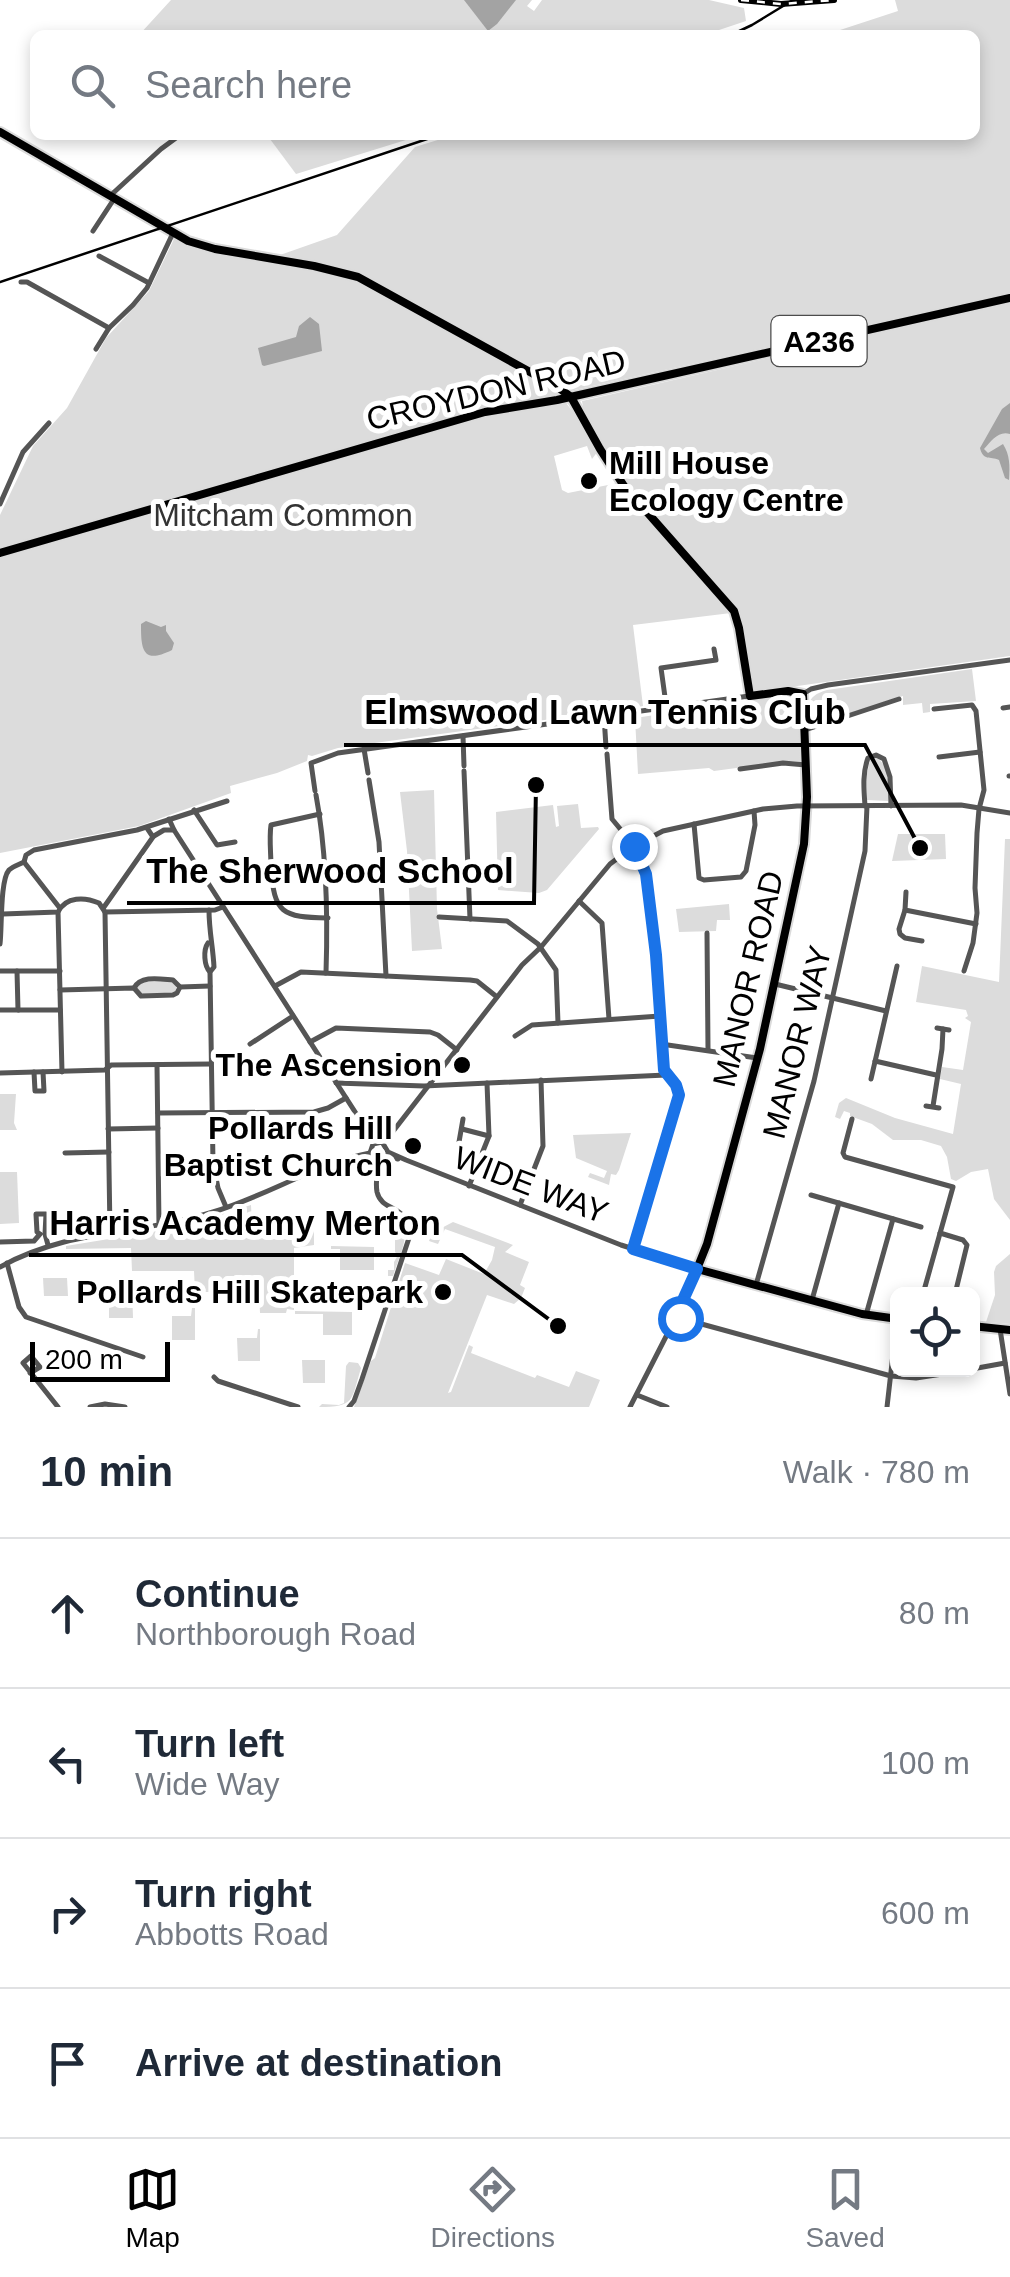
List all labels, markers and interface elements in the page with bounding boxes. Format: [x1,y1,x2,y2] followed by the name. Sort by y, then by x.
[30,30,980,140] search box
[65,58,120,113] icon: search
[145,64,352,106] text: Search here
[772,316,866,366] road number: A236
[363,343,629,437] street label: CROYDON ROAD
[609,445,844,518] place label: Mill House Ecology Centre
[578,470,600,492] marker: Mill House Ecology Centre
[153,497,413,533] park label: Mitcham Common
[344,680,865,745] callout: Elmswood Lawn Tennis Club
[364,692,846,731] text: Elmswood Lawn Tennis Club
[612,824,658,870] route end
[127,838,534,903] callout: The Sherwood School
[146,851,514,890] text: The Sherwood School
[706,868,790,1090] street label: MANOR ROAD
[756,942,838,1142] street label: MANOR WAY
[216,1047,442,1083] place label: The Ascension
[451,1054,473,1076] marker: The Ascension
[164,1110,393,1183] place label: Pollards Hill Baptist Church
[402,1135,424,1157] marker: Pollards Hill Baptist Church
[449,1139,613,1231] street label: WIDE WAY
[29,1190,462,1255] callout: Harris Academy Merton
[49,1203,441,1242] text: Harris Academy Merton
[76,1274,423,1310] place label: Pollards Hill Skatepark
[432,1281,454,1303] marker: Pollards Hill Skatepark
[890,1287,980,1377] map controls
[890,1287,980,1377] button: locate
[658,1296,704,1342] route start
[30,1337,170,1382] scale bar
[45,1344,123,1375] text: 200 m
[40,1448,173,1495] text: 10 min
[783,1454,970,1490] text: Walk · 780 m
[135,1573,300,1615] text: Continue
[40,1586,95,1641] icon: ahead
[899,1595,970,1631] text: 80 m
[135,1616,416,1652] text: Northborough Road
[135,1723,284,1765] text: Turn left
[40,1736,95,1791] icon: left
[881,1745,970,1781] text: 100 m
[135,1766,280,1802] text: Wide Way
[135,1873,312,1915] text: Turn right
[40,1886,95,1941] icon: right
[881,1895,970,1931] text: 600 m
[135,1916,329,1952] text: Abbotts Road
[40,2036,95,2091] icon: arrive
[135,2042,502,2084] text: Arrive at destination
[125,2162,180,2254] tab: Map
[431,2162,555,2254] tab: Directions
[805,2162,885,2254] tab: Saved

